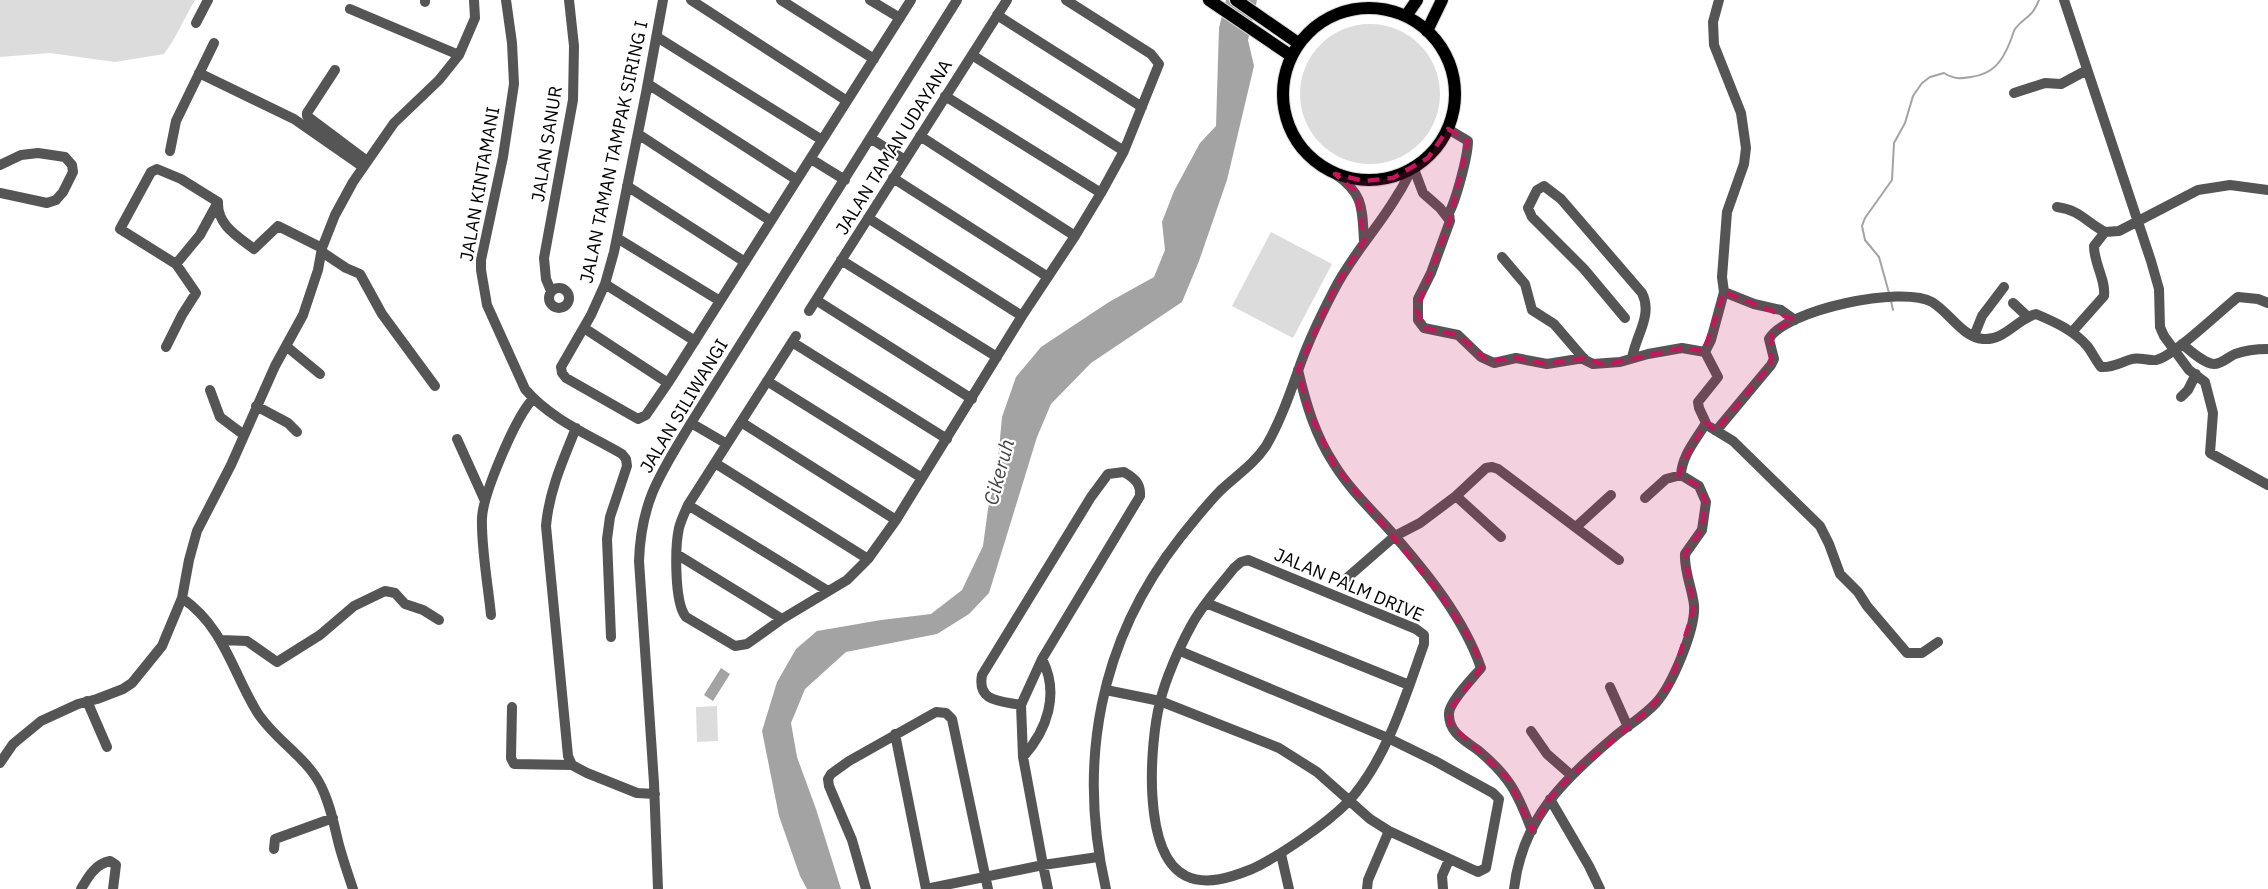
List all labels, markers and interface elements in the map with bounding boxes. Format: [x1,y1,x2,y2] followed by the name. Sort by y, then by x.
[574,18,653,285] street label: JALAN TAMAN TAMPAK SIRING I
[830,54,957,239] street label: JALAN TAMAN UDAYANA
[526,84,567,203] street label: JALAN SANUR
[455,105,504,263] street label: JALAN KINTAMANI
[634,335,733,477] street label: JALAN SILIWANGI
[977,436,1020,508] water label: Cikeruh
[1271,543,1427,626] street label: JALAN PALM DRIVE

